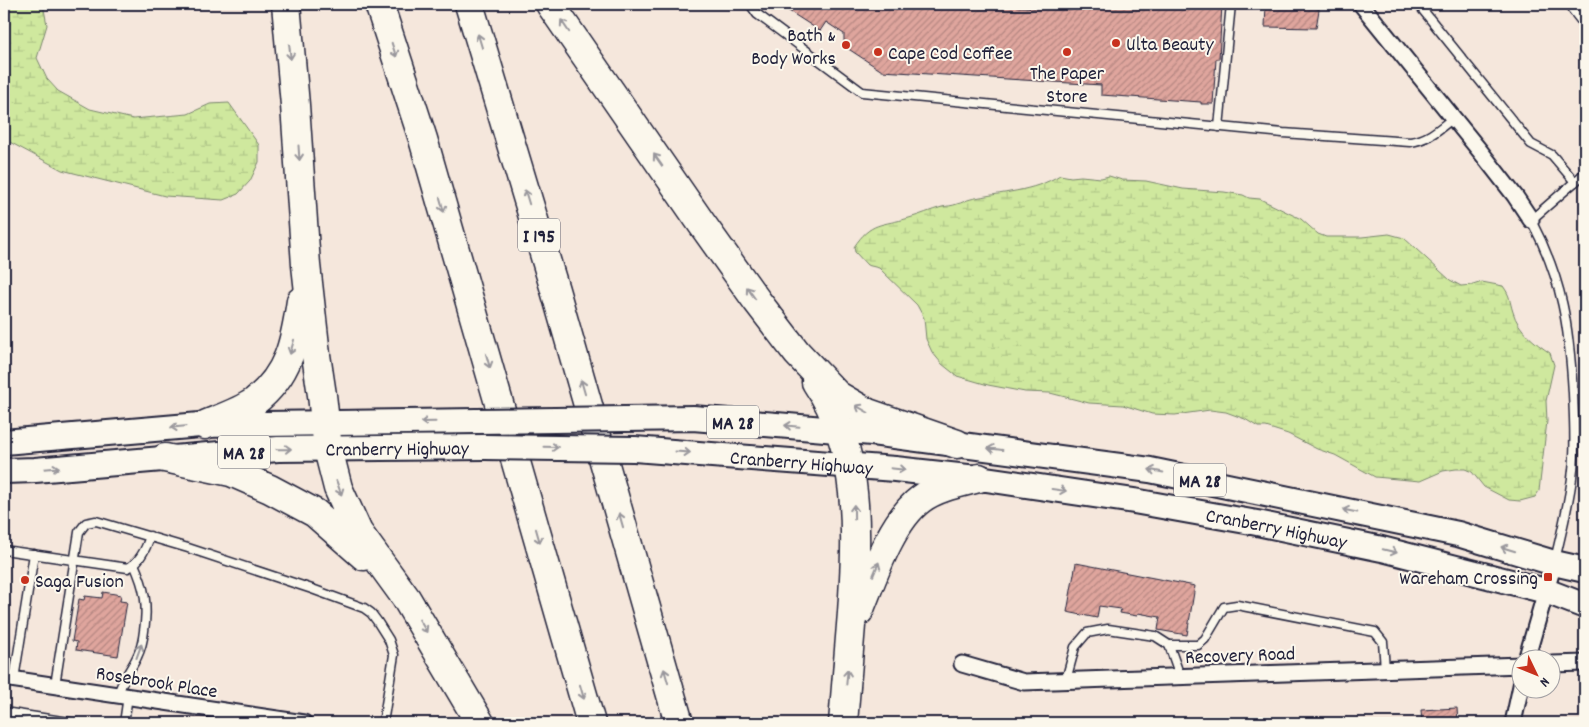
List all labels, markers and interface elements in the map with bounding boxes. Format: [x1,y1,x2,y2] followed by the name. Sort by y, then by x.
[560,19,570,33] one-way arrow
[751,23,836,74] place label: Bath & Body Works
[1126,32,1214,60] place label: Ulta Beauty
[475,34,485,50] one-way arrow
[1110,37,1122,49] marker: Ulta Beauty
[840,39,852,51] marker: Bath & Body Works
[888,41,1013,69] place label: Cape Cod Coffee
[389,42,399,58] one-way arrow
[285,44,295,60] one-way arrow
[872,46,884,58] marker: Cape Cod Coffee
[1061,46,1073,58] marker: The Paper Store
[1030,61,1105,112] place label: The Paper Store
[294,145,303,161] one-way arrow
[653,153,663,167] one-way arrow
[522,189,532,205] one-way arrow
[438,197,448,213] one-way arrow
[518,218,560,252] road number: I 195
[746,286,756,300] one-way arrow
[287,339,297,355] one-way arrow
[483,353,493,369] one-way arrow
[577,379,587,395] one-way arrow
[855,404,869,414] one-way arrow
[707,406,759,438] road number: MA 28
[420,417,436,427] one-way arrow
[170,422,186,432] one-way arrow
[784,422,800,431] one-way arrow
[218,436,270,468] road number: MA 28
[325,436,470,466] street label: Cranberry Highway
[543,442,559,451] one-way arrow
[276,444,292,454] one-way arrow
[988,444,1004,454] one-way arrow
[729,445,875,484] street label: Cranberry Highway
[675,447,691,457] one-way arrow
[44,464,60,473] one-way arrow
[889,464,905,474] one-way arrow
[1174,464,1226,496] road number: MA 28
[1149,466,1165,475] one-way arrow
[335,480,344,495] one-way arrow
[1050,485,1066,495] one-way arrow
[1203,503,1350,559] street label: Cranberry Highway
[849,504,859,520] one-way arrow
[1342,506,1358,515] one-way arrow
[616,513,625,529] one-way arrow
[533,528,543,544] one-way arrow
[1500,543,1516,553] one-way arrow
[1382,547,1398,556] one-way arrow
[872,562,882,577] one-way arrow
[1399,566,1538,594] place label: Wareham Crossing
[35,569,124,597] place label: Saga Fusion
[1542,571,1554,583] marker: Wareham Crossing
[19,574,31,586] marker: Saga Fusion
[418,619,428,633] one-way arrow
[1185,641,1296,673] street label: Recovery Road
[135,644,144,659] one-way arrow
[1512,650,1562,700] north arrow
[94,661,219,707] street label: Rosebrook Place
[660,669,670,685] one-way arrow
[842,669,852,685] one-way arrow
[1534,672,1554,691] text: N
[577,684,587,700] one-way arrow

